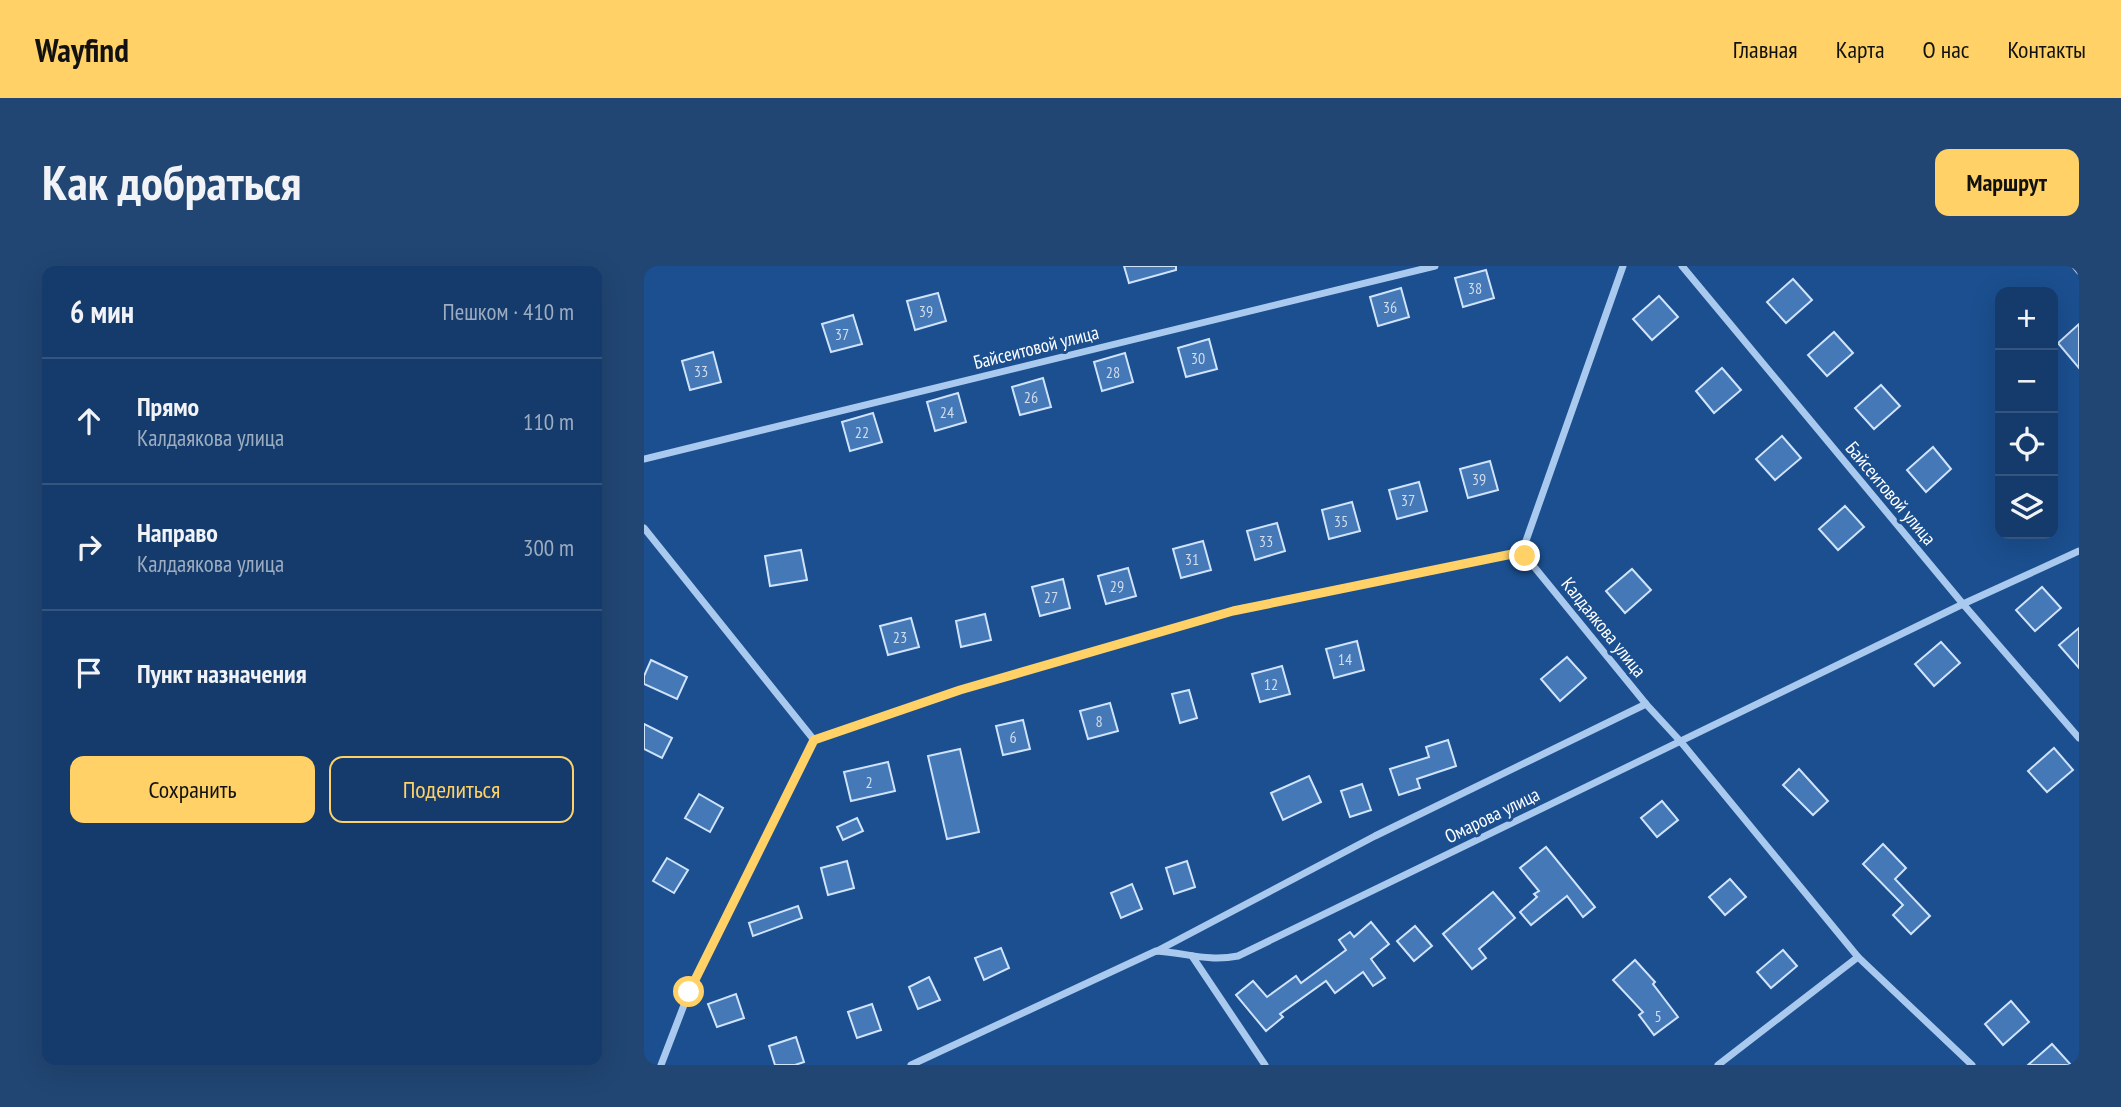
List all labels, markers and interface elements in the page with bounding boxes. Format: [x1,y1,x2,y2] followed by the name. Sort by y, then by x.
[35,28,129,71] text: Wayfind
[1733,34,1798,65] text: Главная
[1836,34,1885,65] text: Карта
[1923,34,1969,65] text: О нас
[2007,34,2086,65] text: Контакты
[1935,149,2079,216] button: Маршрут
[42,150,301,214] text: Как добраться
[1468,278,1482,298] house number: 38
[1995,287,2058,539] map controls
[1995,287,2058,350] button: +
[70,292,134,331] text: 6 мин
[443,297,574,326] text: Пешком · 410 m
[1383,297,1397,317] house number: 36
[919,301,933,321] house number: 39
[971,320,1101,374] street label: Байсеитовой улица
[835,324,849,344] house number: 37
[1191,348,1205,368] house number: 30
[1995,350,2058,413] button: −
[694,361,708,381] house number: 33
[1106,362,1120,382] house number: 28
[1024,387,1038,407] house number: 26
[137,390,199,423] text: Прямо
[70,402,108,440] icon: ahead
[940,402,954,422] house number: 24
[523,407,574,436] text: 110 m
[1995,413,2058,476] button: locate
[855,422,869,442] house number: 22
[137,423,284,452] text: Калдаякова улица
[1841,436,1941,550] street label: Байсеитовой улица
[1472,469,1486,489] house number: 39
[1995,476,2058,539] button: layers
[1401,490,1415,510] house number: 37
[1334,511,1348,531] house number: 35
[137,516,218,549] text: Направо
[70,528,108,566] icon: right
[1259,531,1273,551] house number: 33
[523,533,574,562] text: 300 m
[1509,540,1540,571] route end
[137,549,284,578] text: Калдаякова улица
[1185,549,1199,569] house number: 31
[1556,572,1652,682] street label: Калдаякова улица
[1110,576,1124,596] house number: 29
[1044,587,1058,607] house number: 27
[893,627,907,647] house number: 23
[1338,649,1352,669] house number: 14
[70,654,108,692] icon: arrive
[137,657,307,690] text: Пункт назначения
[1264,674,1278,694] house number: 12
[1095,711,1103,731] house number: 8
[1009,727,1017,747] house number: 6
[70,756,315,823] button: Сохранить
[329,756,574,823] button: Поделиться
[865,772,873,792] house number: 2
[1441,782,1543,848] street label: Омарова улица
[673,976,704,1007] route start
[1654,1006,1662,1026] house number: 5

